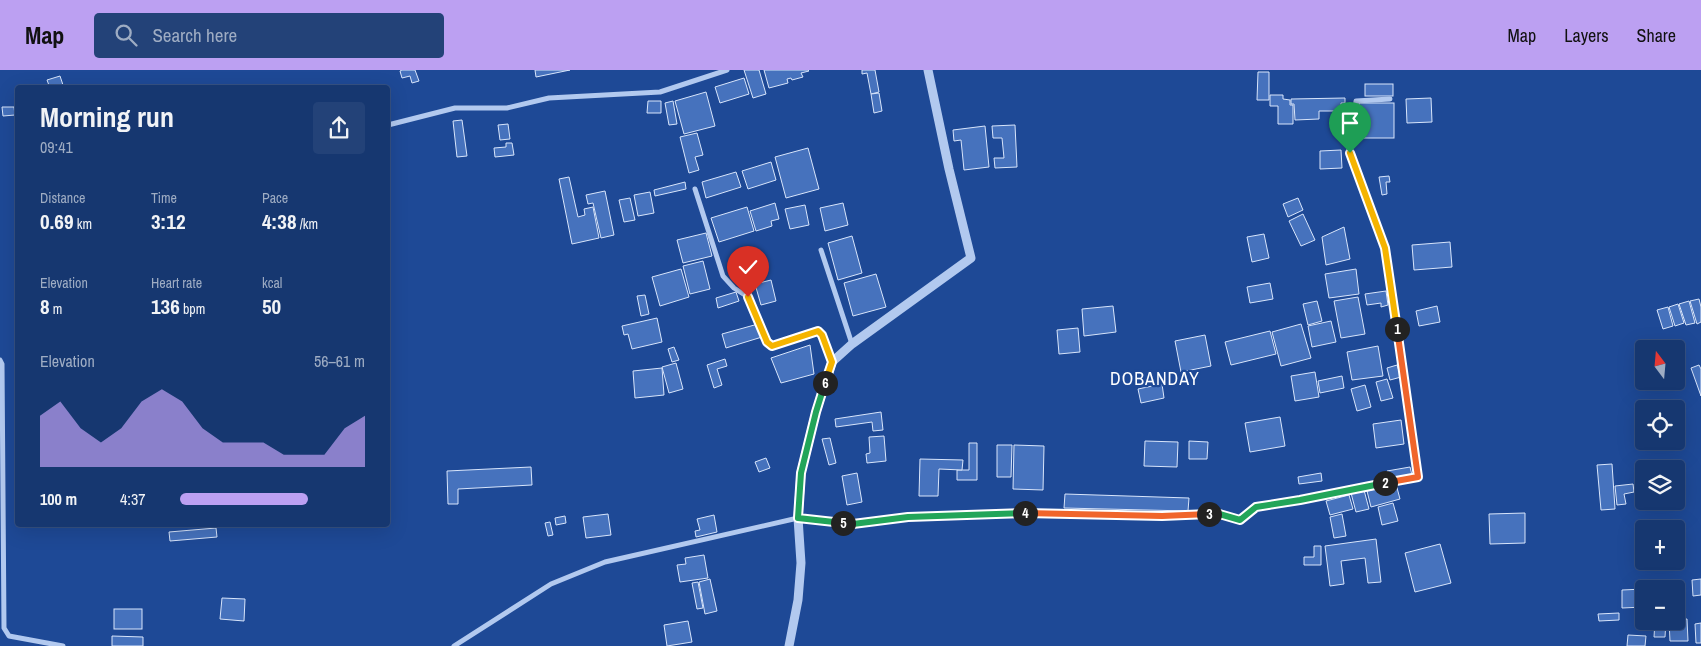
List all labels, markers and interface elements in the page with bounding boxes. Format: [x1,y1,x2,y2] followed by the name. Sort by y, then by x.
[94,13,444,58] search box
[25,19,64,51] text: Map
[112,21,140,49] icon: search
[152,22,237,48] text: Search here
[1508,23,1536,48] text: Map
[1564,23,1609,48] text: Layers
[1637,23,1676,48] text: Share
[40,98,174,136] text: Morning run
[313,102,365,154] button: share
[1329,102,1371,153] pin
[1336,109,1364,137] icon: arrive
[40,136,73,158] text: 09:41
[40,189,85,207] text: Distance
[151,189,177,207] text: Time
[262,189,288,207] text: Pace
[40,207,74,236] text: 0.69
[151,207,185,236] text: 3:12
[262,207,296,236] text: 4:38
[74,215,92,233] text: km
[296,215,318,233] text: /km
[727,246,769,297] pin
[734,253,762,281] icon: check
[40,274,88,292] text: Elevation
[151,274,202,292] text: Heart rate
[262,274,282,292] text: kcal
[40,292,50,321] text: 8
[151,292,180,321] text: 136
[262,292,281,321] text: 50
[50,300,62,318] text: m
[180,300,205,318] text: bpm
[1384,316,1410,342] pin: 1
[1394,320,1401,338] text: 1
[1635,340,1685,390] north arrow
[1635,340,1685,630] map controls
[40,350,95,372] text: Elevation
[314,350,365,372] text: 56–61 m
[1110,366,1200,391] district label: DOBANDAY
[812,370,838,396] pin: 6
[822,374,829,392] text: 6
[1635,400,1685,450] button: locate
[1635,460,1685,510] button: layers
[1372,470,1398,496] pin: 2
[1382,474,1389,492] text: 2
[40,488,77,510] text: 100 m
[120,488,146,510] text: 4:37
[1012,500,1038,526] pin: 4
[1196,502,1222,526] pin: 3
[1022,504,1029,522] text: 4
[1206,505,1213,523] text: 3
[830,510,856,536] pin: 5
[840,514,847,532] text: 5
[1635,520,1685,570] button: +
[1635,580,1685,630] button: −

